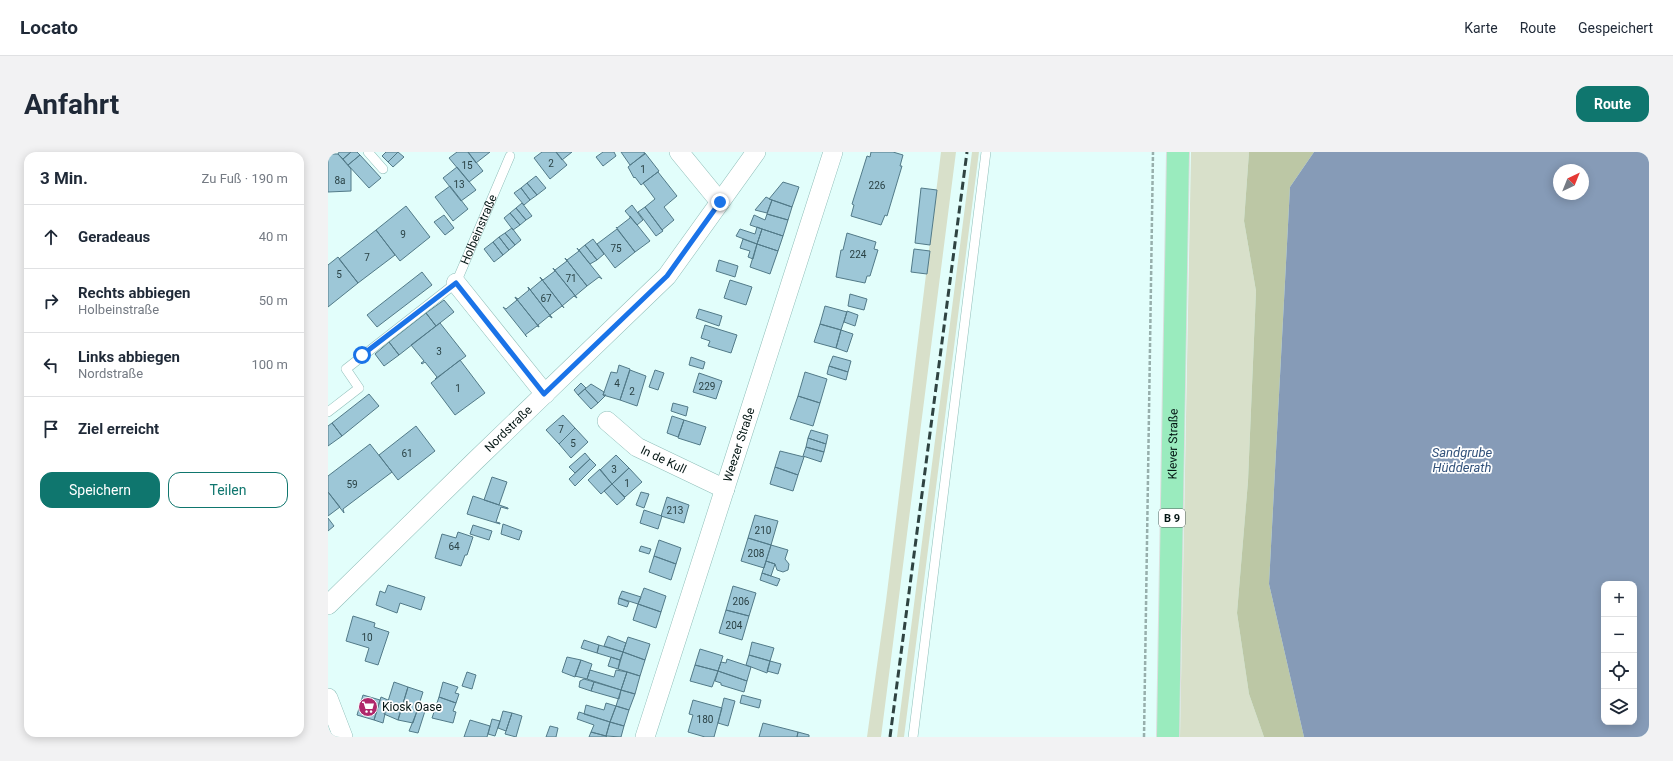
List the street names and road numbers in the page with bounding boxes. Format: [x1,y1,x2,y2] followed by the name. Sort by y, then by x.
[458,192,500,267] street label: Holbeinstraße
[482,403,535,455] street label: Nordstraße
[720,406,757,484] street label: Weezer Straße
[1165,408,1181,480] street label: Klever Straße
[638,443,689,476] street label: In de Kull
[1159,509,1185,527] road number: B 9

